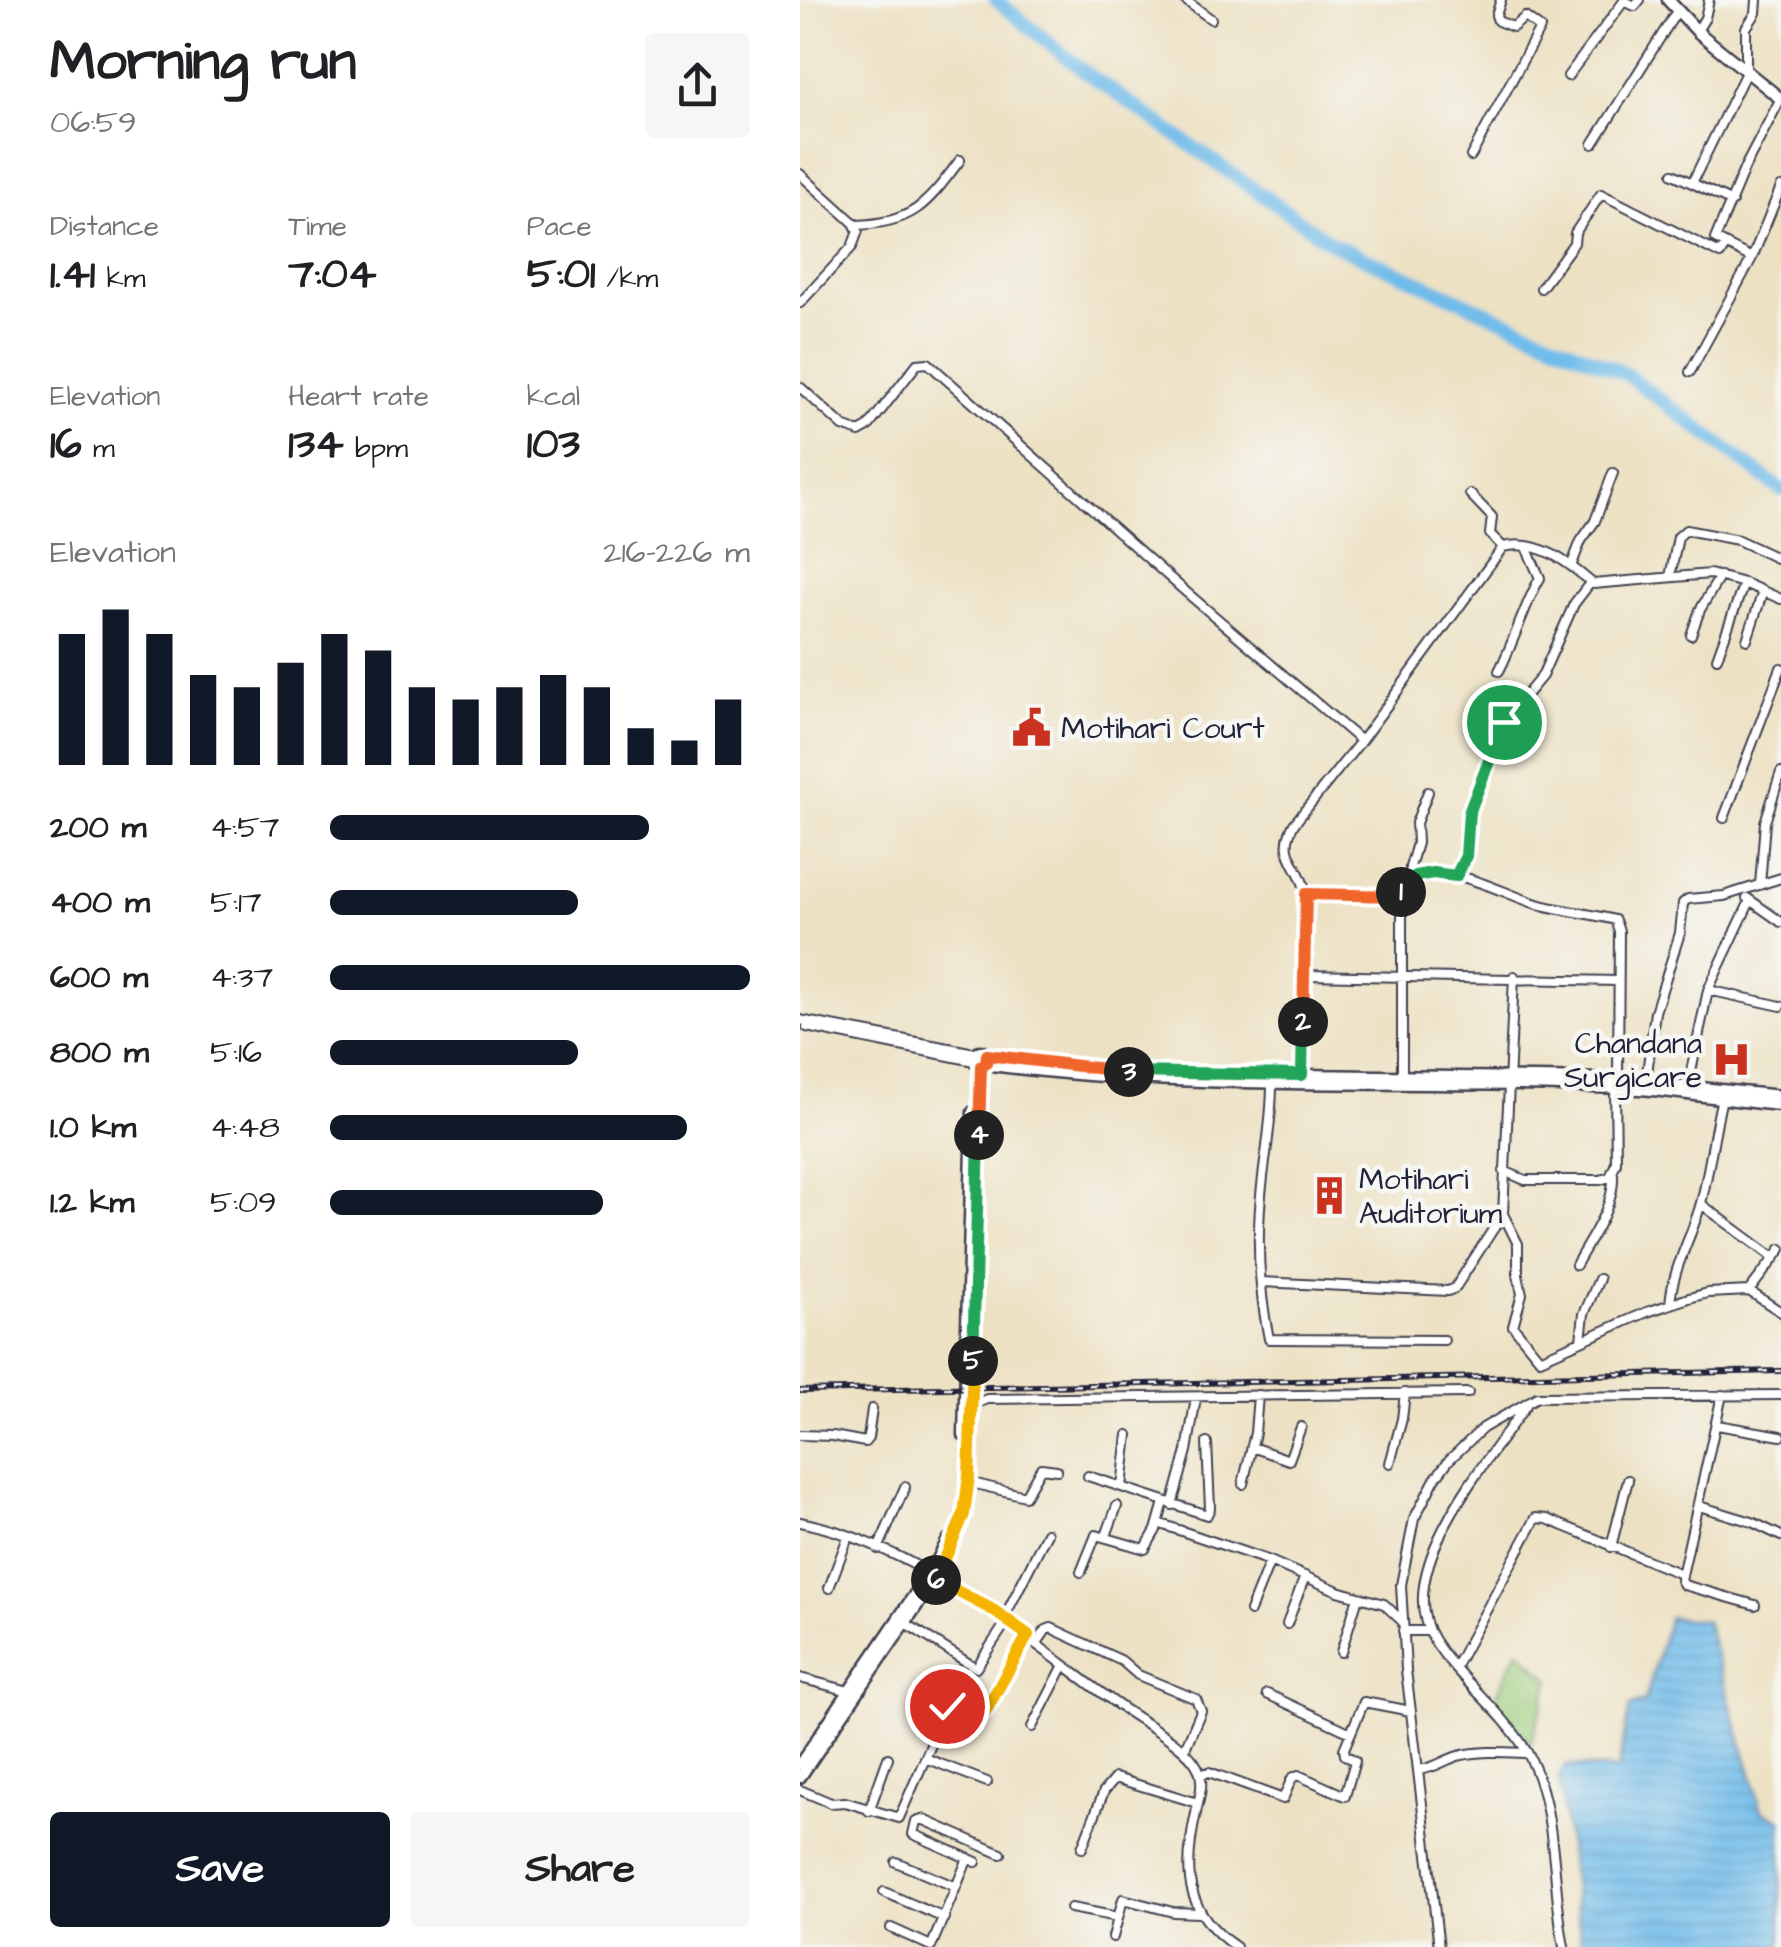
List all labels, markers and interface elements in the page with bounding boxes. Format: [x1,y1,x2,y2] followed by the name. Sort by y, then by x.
[50,24,356,100] text: Morning run
[645,33,750,138] button: share
[50,100,136,145] text: 06:59
[50,207,159,246] text: Distance
[288,207,347,246] text: Time
[527,207,592,246] text: Pace
[50,246,95,304] text: 1.41
[288,246,376,304] text: 7:04
[527,246,595,304] text: 5:01
[95,259,145,298] text: km
[595,259,658,298] text: /km
[50,377,160,416] text: Elevation
[288,377,429,416] text: Heart rate
[527,377,580,416] text: kcal
[50,416,82,474] text: 16
[288,416,344,474] text: 134
[527,416,580,474] text: 103
[82,429,115,468] text: m
[344,429,408,468] text: bpm
[50,530,176,575] text: Elevation
[603,530,750,575] text: 216–226 m
[1462,680,1547,765] pin
[1477,695,1532,750] icon: arrive
[1010,707,1052,749] public building icon: Motihari Court
[1061,708,1265,750] place label: Motihari Court
[50,805,146,850] text: 200 m
[210,805,279,850] text: 4:57
[1376,867,1426,917] pin: 1
[1399,872,1403,911] text: 1
[50,880,150,925] text: 400 m
[210,880,262,925] text: 5:17
[50,955,148,1000] text: 600 m
[210,955,273,1000] text: 4:37
[1278,997,1328,1047] pin: 2
[1295,1002,1311,1041] text: 2
[1564,1023,1702,1100] place label: Chandana Surgicare
[50,1030,149,1075] text: 800 m
[210,1030,262,1075] text: 5:16
[1711,1039,1753,1081] hospital icon: Chandana Surgicare
[1104,1047,1154,1097] pin: 3
[1122,1052,1136,1091] text: 3
[50,1105,136,1150] text: 1.0 km
[210,1105,280,1150] text: 4:48
[954,1110,1004,1160] pin: 4
[969,1115,989,1154] text: 4
[1359,1159,1503,1235] place label: Motihari Auditorium
[1308,1175,1350,1217] building icon: Motihari Auditorium
[50,1180,134,1225] text: 1.2 km
[210,1180,276,1225] text: 5:09
[948,1336,998,1386] pin: 5
[963,1341,983,1380] text: 5
[911,1555,961,1605] pin: 6
[927,1560,945,1599] text: 6
[905,1664,990,1749] pin
[920,1679,975,1734] icon: check
[50,1812,390,1927] button: Save
[410,1812,750,1927] button: Share

